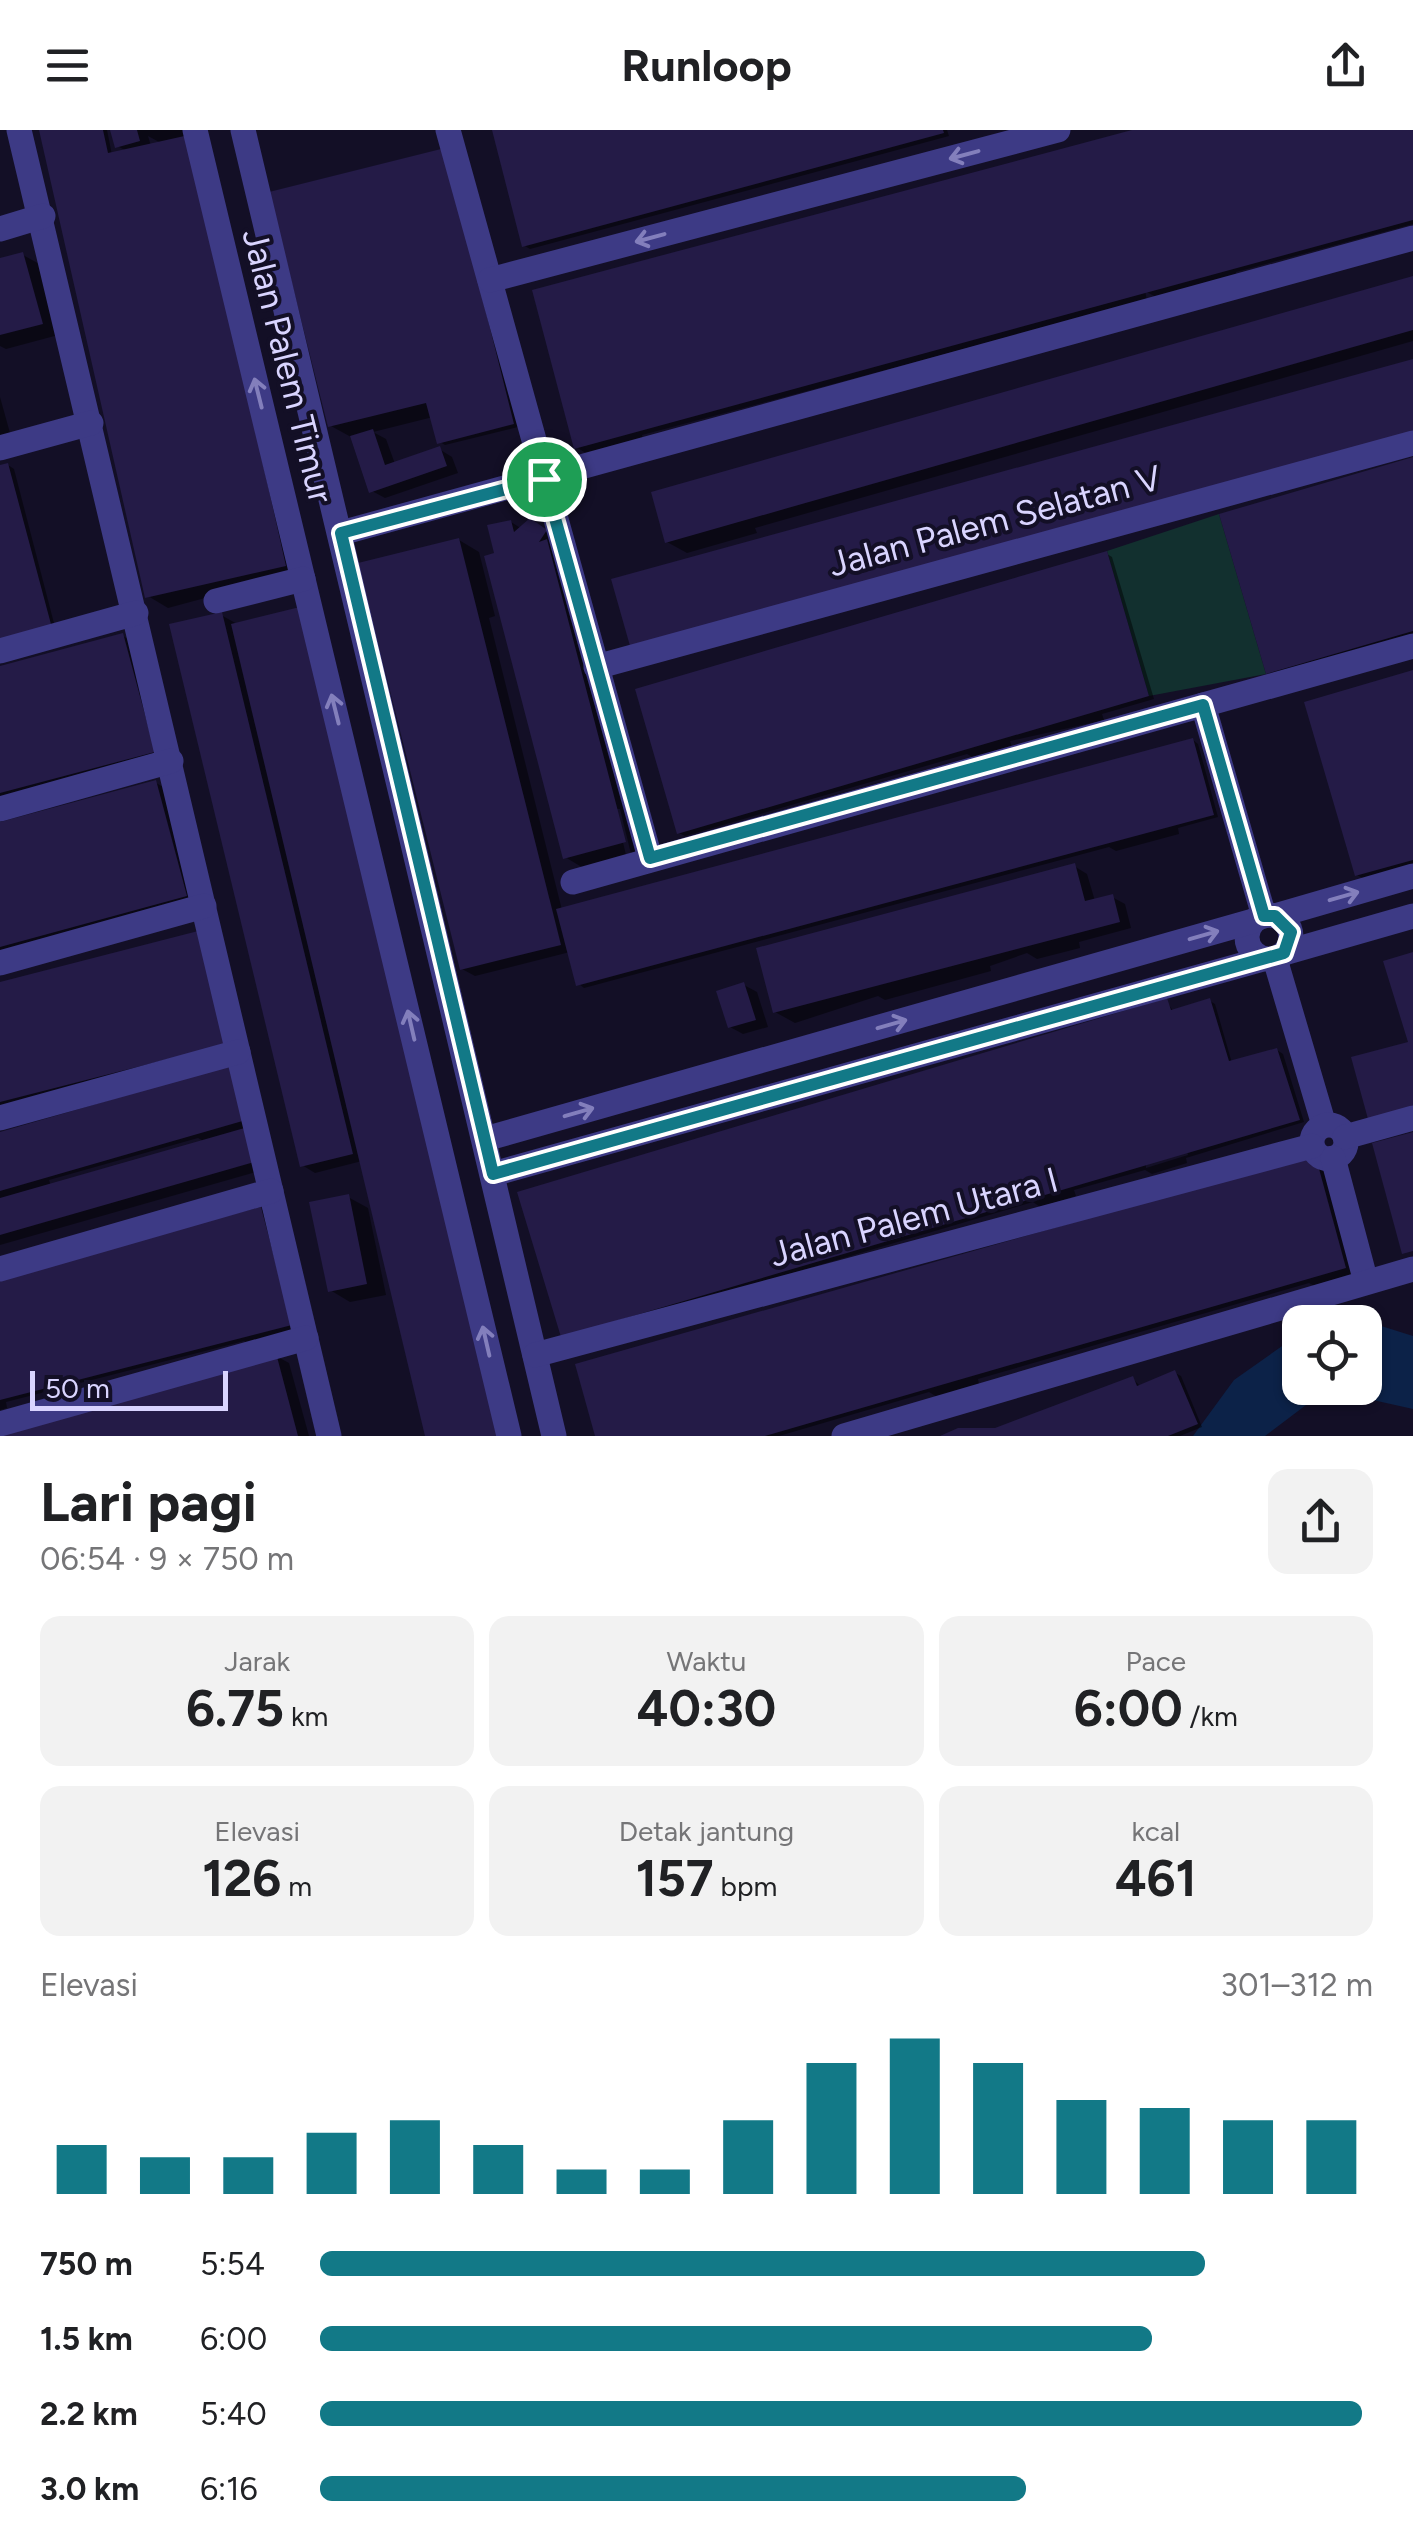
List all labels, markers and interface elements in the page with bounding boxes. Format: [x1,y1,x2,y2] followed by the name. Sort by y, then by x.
[40,38,95,93] icon: menu
[621,38,792,92] text: Runloop
[1318,38,1373,93] icon: share
[949,146,980,165] one-way arrow
[234,224,342,508] street label: Jalan Palem Timur
[635,230,666,249] one-way arrow
[248,378,266,410] one-way arrow
[502,437,587,522] pin
[517,452,572,507] icon: arrive
[824,456,1166,586] street label: Jalan Palem Selatan V
[325,694,343,726] one-way arrow
[1328,886,1359,904] one-way arrow
[1188,925,1220,944] one-way arrow
[401,1010,419,1042] one-way arrow
[875,1014,907,1032] one-way arrow
[563,1102,594,1120] one-way arrow
[766,1158,1062,1276] street label: Jalan Palem Utara I
[1282,1305,1382,1405] map controls
[1282,1305,1382,1405] button: locate
[476,1326,494,1358] one-way arrow
[30,1366,228,1410] scale bar
[45,1371,110,1405] text: 50 m
[40,1469,257,1535] text: Lari pagi
[1268,1469,1373,1574] button: share
[40,1540,294,1578] text: 06:54 · 9 × 750 m
[224,1644,290,1678] text: Jarak
[667,1644,746,1678] text: Waktu
[1126,1644,1186,1678] text: Pace
[186,1678,284,1739] text: 6.75
[637,1678,776,1739] text: 40:30
[1074,1678,1183,1739] text: 6:00
[284,1699,328,1733] text: km
[1183,1699,1238,1733] text: /km
[214,1814,300,1848] text: Elevasi
[619,1814,794,1848] text: Detak jantung
[1131,1814,1180,1848] text: kcal
[202,1848,281,1909] text: 126
[636,1848,714,1909] text: 157
[1115,1848,1197,1909] text: 461
[281,1869,312,1903] text: m
[714,1869,777,1903] text: bpm
[40,1966,138,2004] text: Elevasi
[1221,1966,1373,2004] text: 301–312 m
[40,2245,133,2283] text: 750 m
[200,2245,265,2283] text: 5:54
[40,2320,133,2358] text: 1.5 km
[200,2320,267,2358] text: 6:00
[40,2395,138,2433] text: 2.2 km
[200,2395,267,2433] text: 5:40
[40,2470,139,2508] text: 3.0 km
[200,2470,258,2508] text: 6:16

